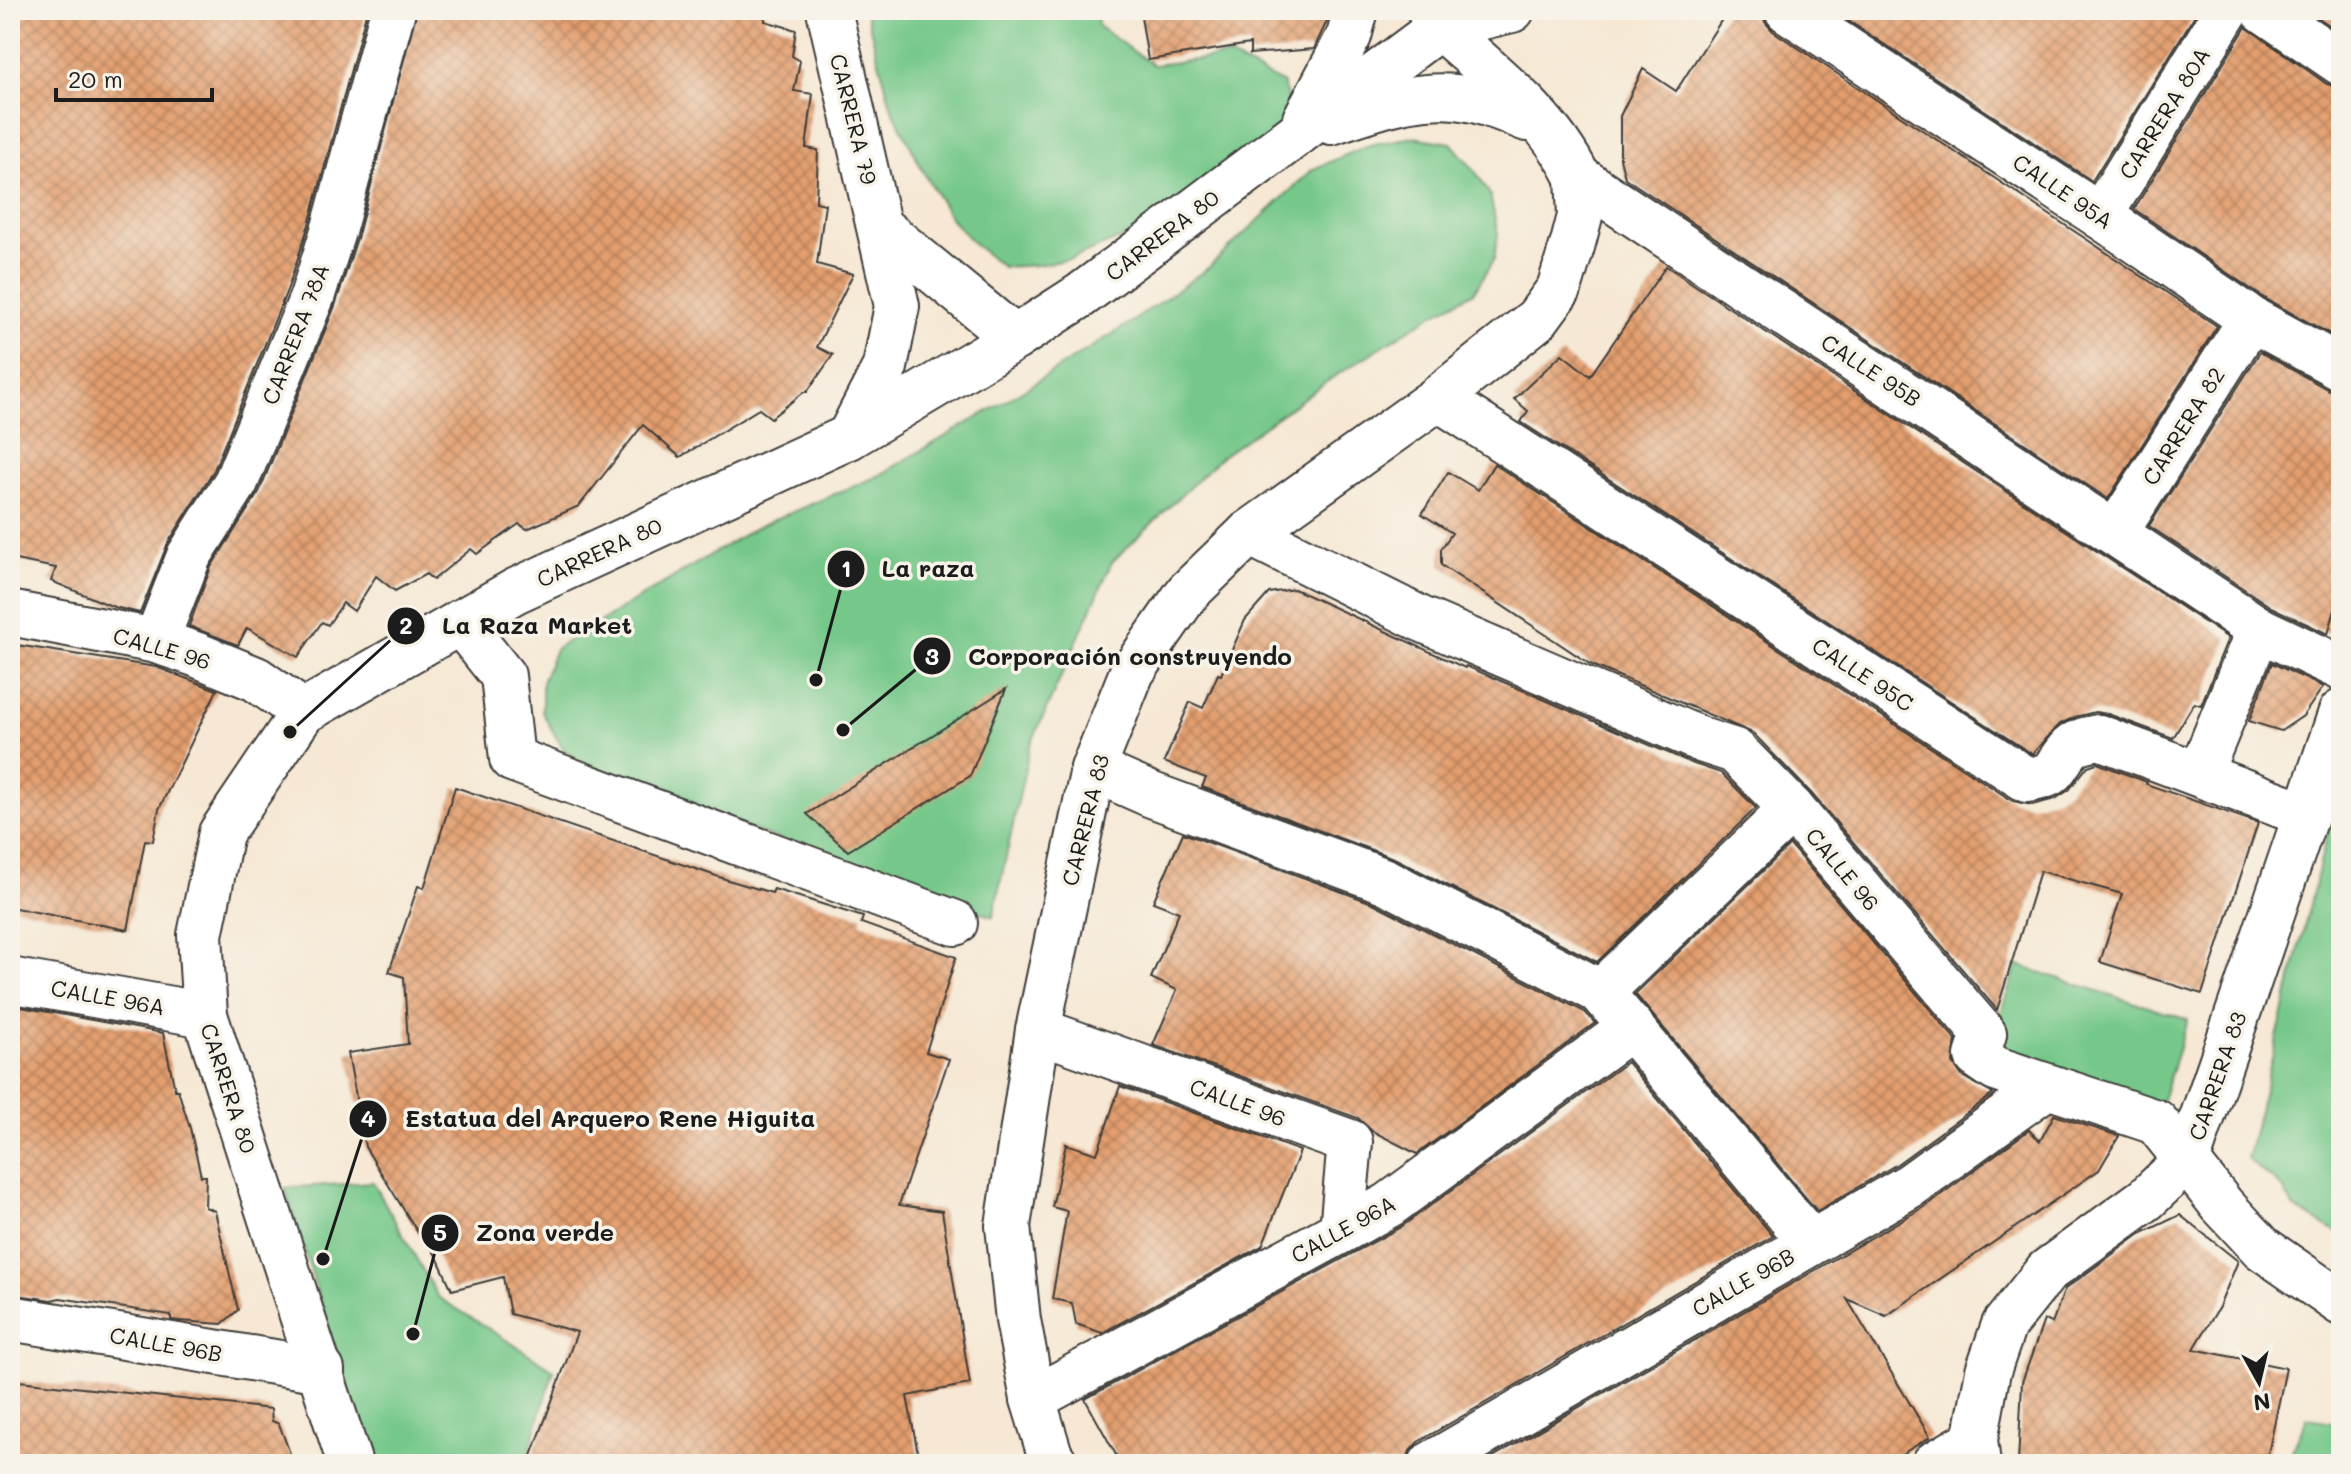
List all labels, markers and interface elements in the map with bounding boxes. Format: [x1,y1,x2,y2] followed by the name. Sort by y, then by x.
[2112,42,2216,184] street label: CARRERA 80A
[824,51,884,187] street label: CARRERA 79
[56,52,212,102] scale bar
[68,63,123,94] text: 20 m
[2007,147,2119,235] street label: CALLE 95A
[1099,183,1225,287] street label: CARRERA 80
[255,259,335,409] street label: CARRERA 78A
[1816,327,1926,413] street label: CALLE 95B
[2135,362,2231,490] street label: CARRERA 82
[532,510,666,594] street label: CARRERA 80
[826,545,990,593] callout: La raza
[841,552,851,583] text: 1
[882,552,974,583] text: La raza
[386,602,648,650] callout: La Raza Market
[399,609,413,640] text: 2
[442,609,632,640] text: La Raza Market
[110,620,214,676] street label: CALLE 96
[1807,630,1919,718] street label: CALLE 95C
[912,632,1307,680] callout: Corporación construyendo
[925,640,939,671] text: 3
[968,640,1292,671] text: Corporación construyendo
[1055,751,1115,889] street label: CARRERA 83
[1800,821,1886,917] street label: CALLE 96
[49,973,167,1021] street label: CALLE 96A
[2181,1008,2253,1144] street label: CARRERA 83
[194,1019,264,1157] street label: CARRERA 80
[1186,1071,1290,1133] street label: CALLE 96
[348,1095,831,1143] callout: Estatua del Arquero Rene Higuita
[360,1102,376,1133] text: 4
[405,1102,815,1133] text: Estatua del Arquero Rene Higuita
[1286,1188,1400,1270] street label: CALLE 96A
[420,1209,630,1257] callout: Zona verde
[433,1216,447,1247] text: 5
[476,1216,614,1247] text: Zona verde
[1687,1241,1799,1323] street label: CALLE 96B
[108,1320,224,1368] street label: CALLE 96B
[2219,1342,2299,1422] north arrow
[2252,1387,2272,1418] text: N

